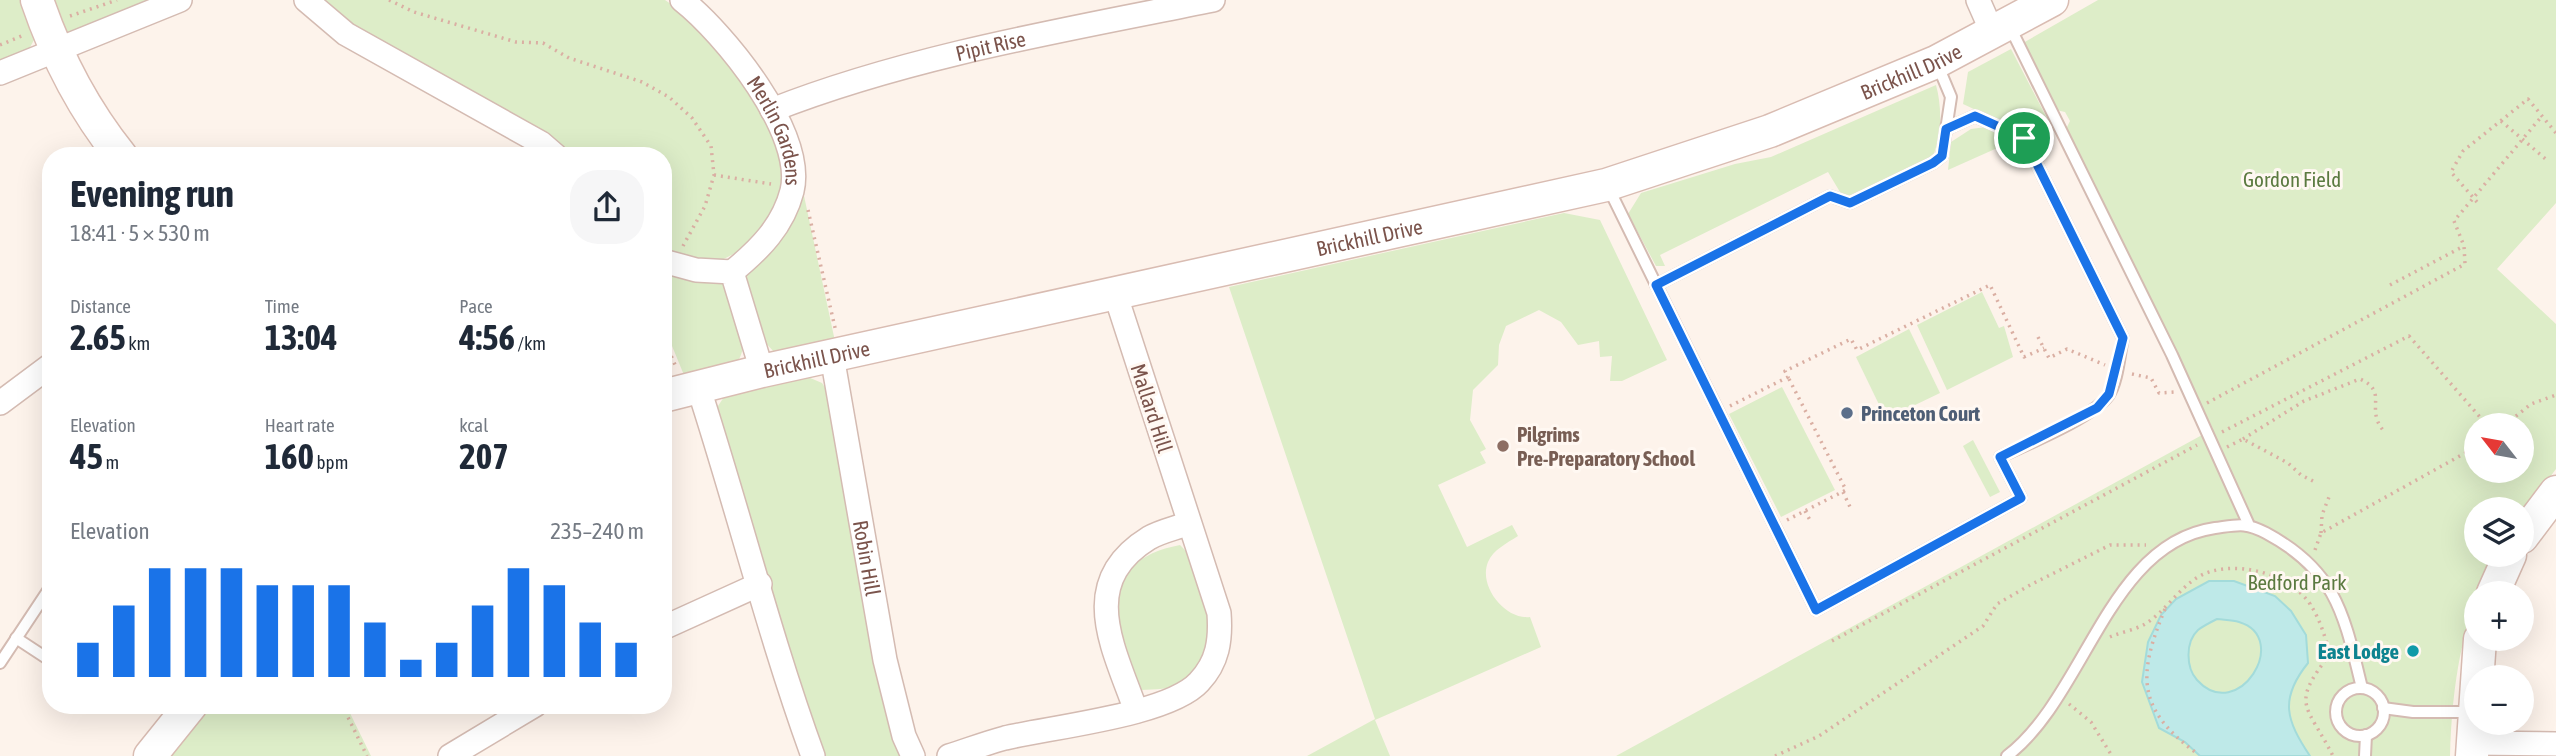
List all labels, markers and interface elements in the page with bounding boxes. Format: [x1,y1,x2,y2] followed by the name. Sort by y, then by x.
[953,26,1028,65] street label: Pipit Rise
[1857,39,1966,104] street label: Brickhill Drive
[742,71,806,187] street label: Merlin Gardens
[1994,108,2054,168] pin
[2005,119,2043,157] icon: arrive
[2243,167,2341,191] park label: Gordon Field
[570,170,644,244] button: share
[70,172,234,215] text: Evening run
[1314,214,1425,260] street label: Brickhill Drive
[70,220,210,246] text: 18:41 · 5 × 530 m
[70,295,131,317] text: Distance
[265,295,299,317] text: Time
[459,295,493,317] text: Pace
[70,317,126,357] text: 2.65
[265,317,337,357] text: 13:04
[459,317,515,357] text: 4:56
[126,332,150,354] text: km
[515,332,546,354] text: /km
[761,336,872,382] street label: Brickhill Drive
[1126,361,1178,456] street label: Mallard Hill
[1861,401,1980,425] place label: Princeton Court
[1839,405,1855,421] marker: Princeton Court
[2464,413,2534,483] north arrow
[2464,413,2534,735] map controls
[70,414,136,436] text: Elevation
[265,414,335,436] text: Heart rate
[459,414,488,436] text: kcal
[1517,422,1695,470] place label: Pilgrims Pre-Preparatory School
[70,436,103,476] text: 45
[265,436,314,476] text: 160
[459,436,509,476] text: 207
[1495,438,1511,454] marker: Pilgrims Pre-Preparatory School
[103,451,119,473] text: m
[314,451,348,473] text: bpm
[2464,497,2534,567] button: layers
[70,518,150,544] text: Elevation
[550,518,644,544] text: 235–240 m
[849,518,886,598] street label: Robin Hill
[2247,570,2347,594] park label: Bedford Park
[2464,581,2534,651] button: +
[2318,639,2399,663] place label: East Lodge
[2405,643,2421,659] marker: East Lodge
[2464,665,2534,735] button: −

